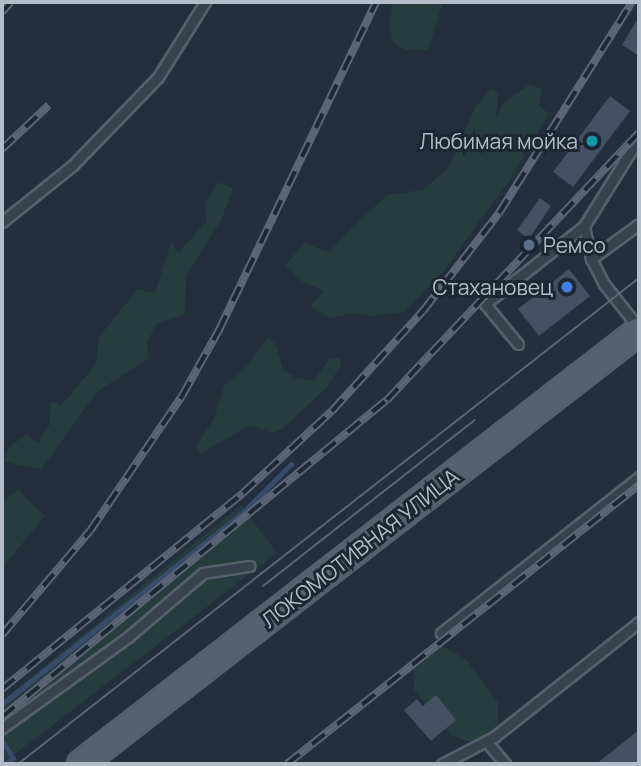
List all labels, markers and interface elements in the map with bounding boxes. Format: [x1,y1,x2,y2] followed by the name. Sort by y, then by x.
[420,128,578,154] place label: Любимая мойка
[584,133,600,149] marker: Любимая мойка
[543,232,606,258] place label: Ремсо
[521,237,537,253] marker: Ремсо
[432,274,553,300] place label: Стахановец
[559,279,575,295] marker: Стахановец
[256,463,464,633] street label: ЛОКОМОТИВНАЯ УЛИЦА

